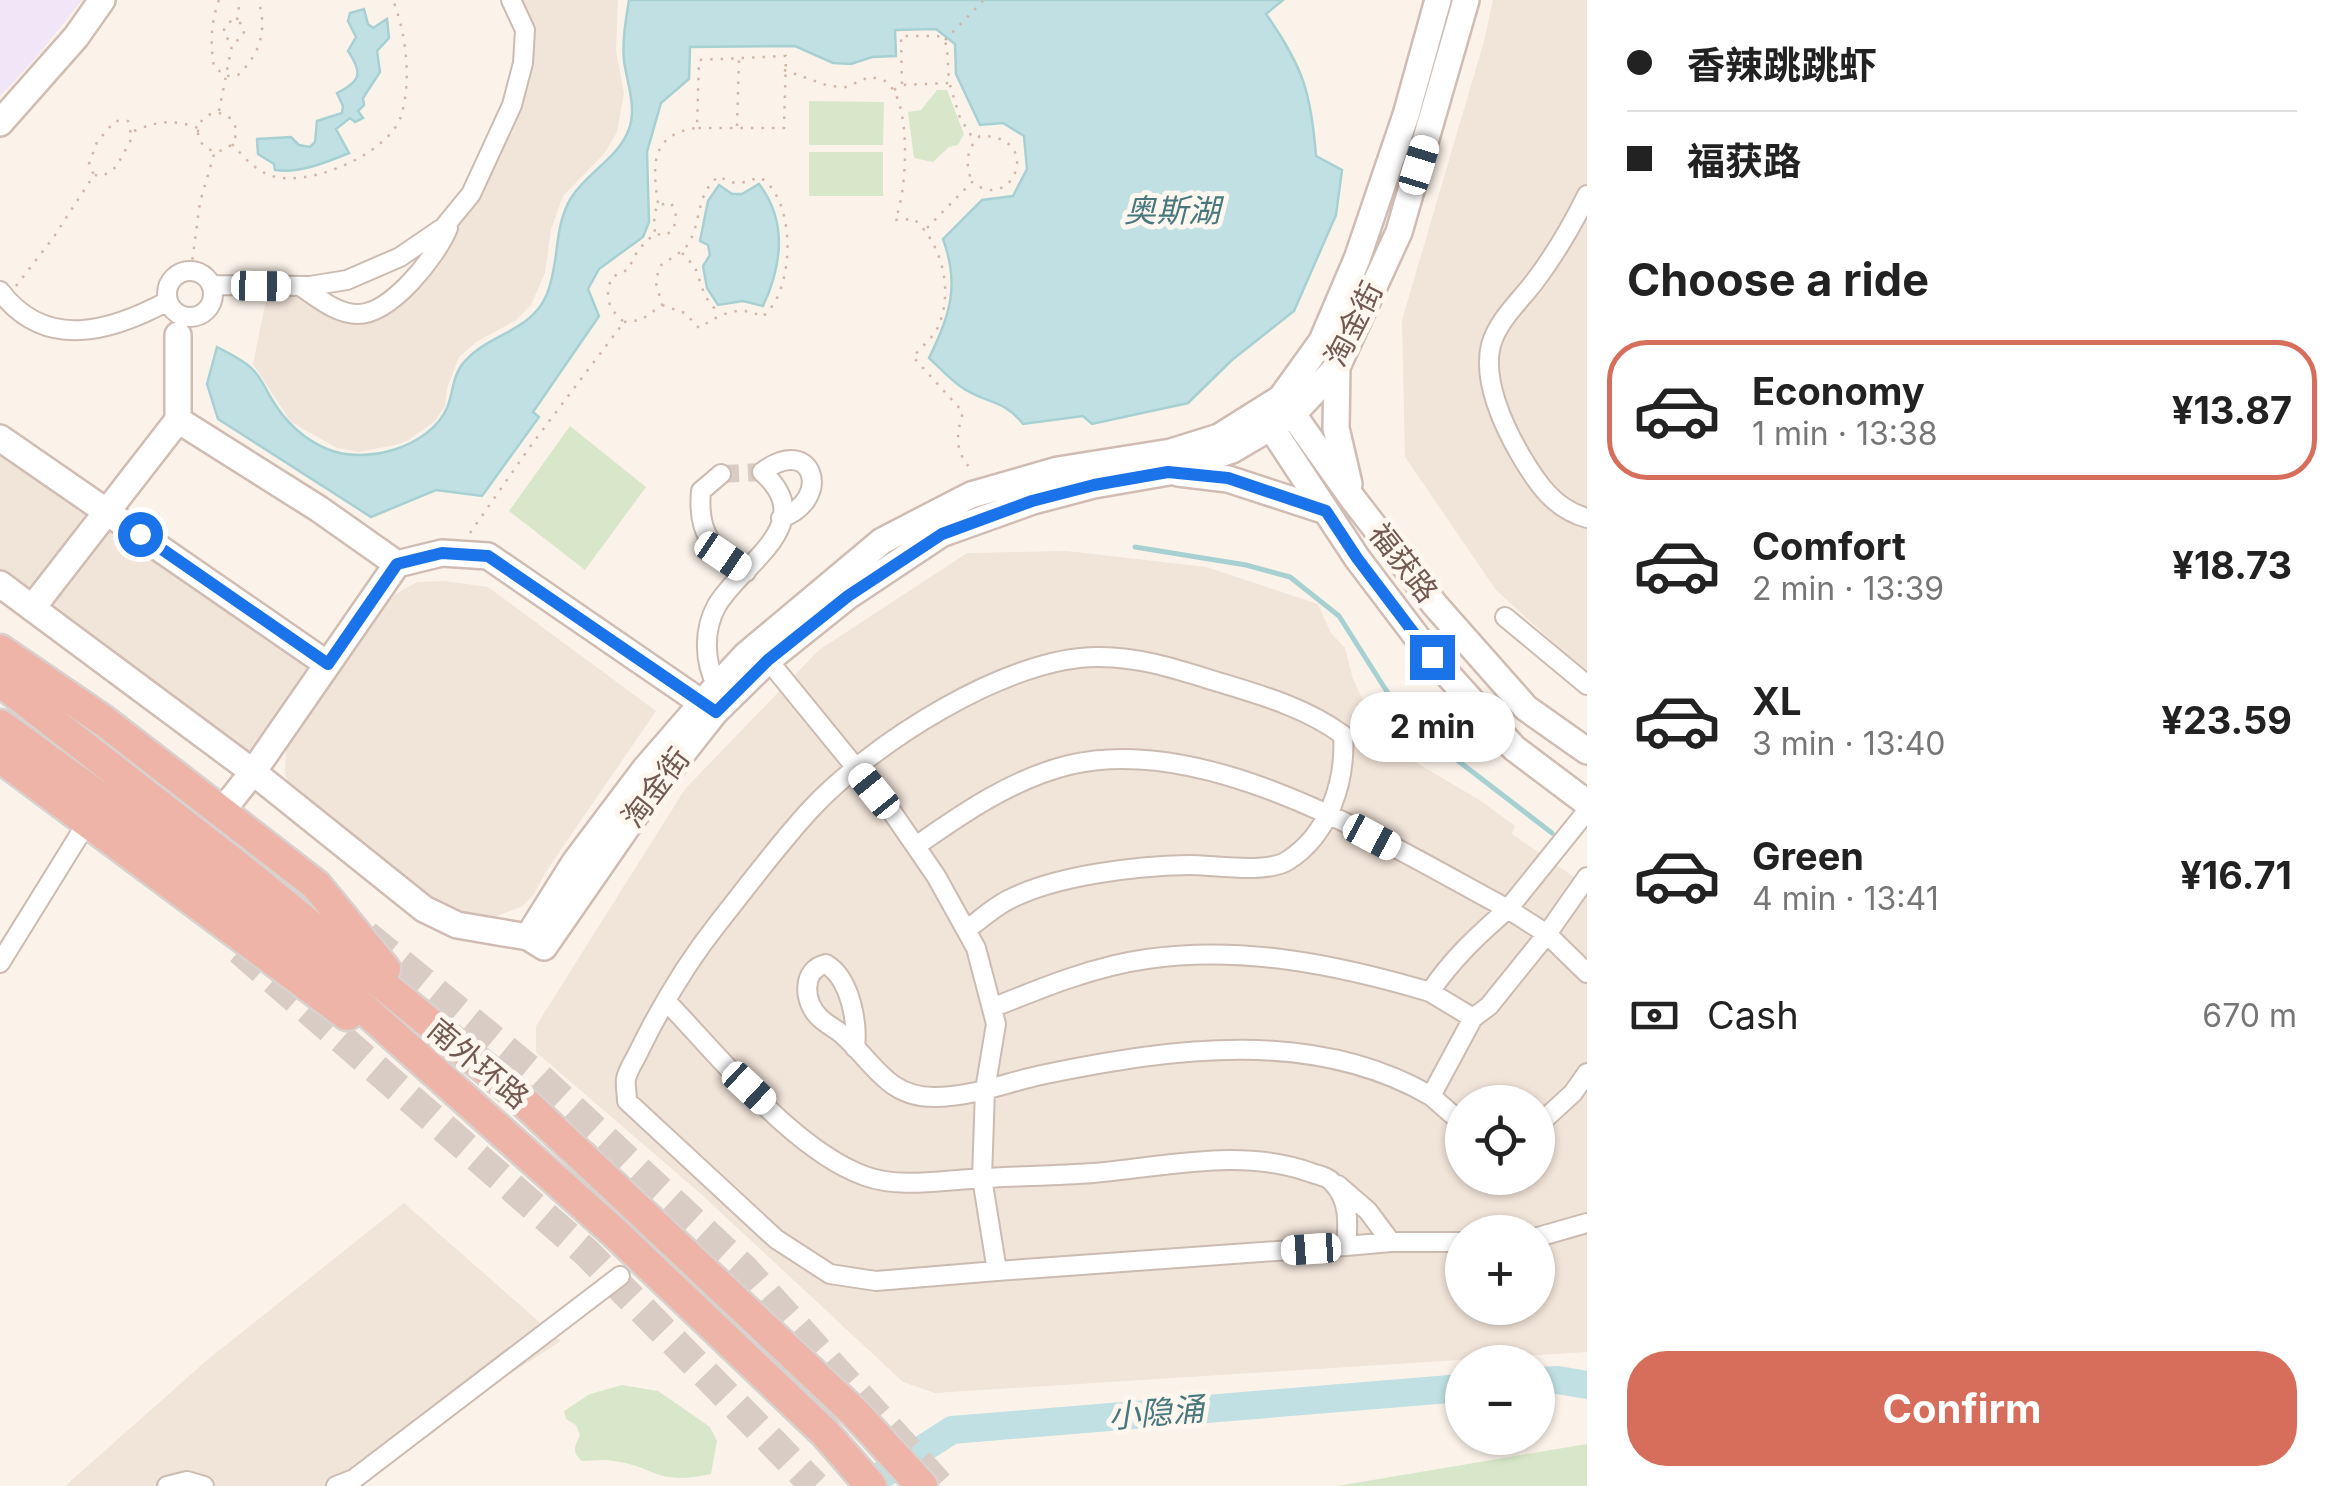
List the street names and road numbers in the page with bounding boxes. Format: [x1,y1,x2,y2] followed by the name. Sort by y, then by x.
[1317,275,1390,372] street label: 淘金街
[1362,516,1446,609] street label: 福获路
[614,741,697,834] street label: 淘金街
[421,1011,536,1116] street label: 南外环路

